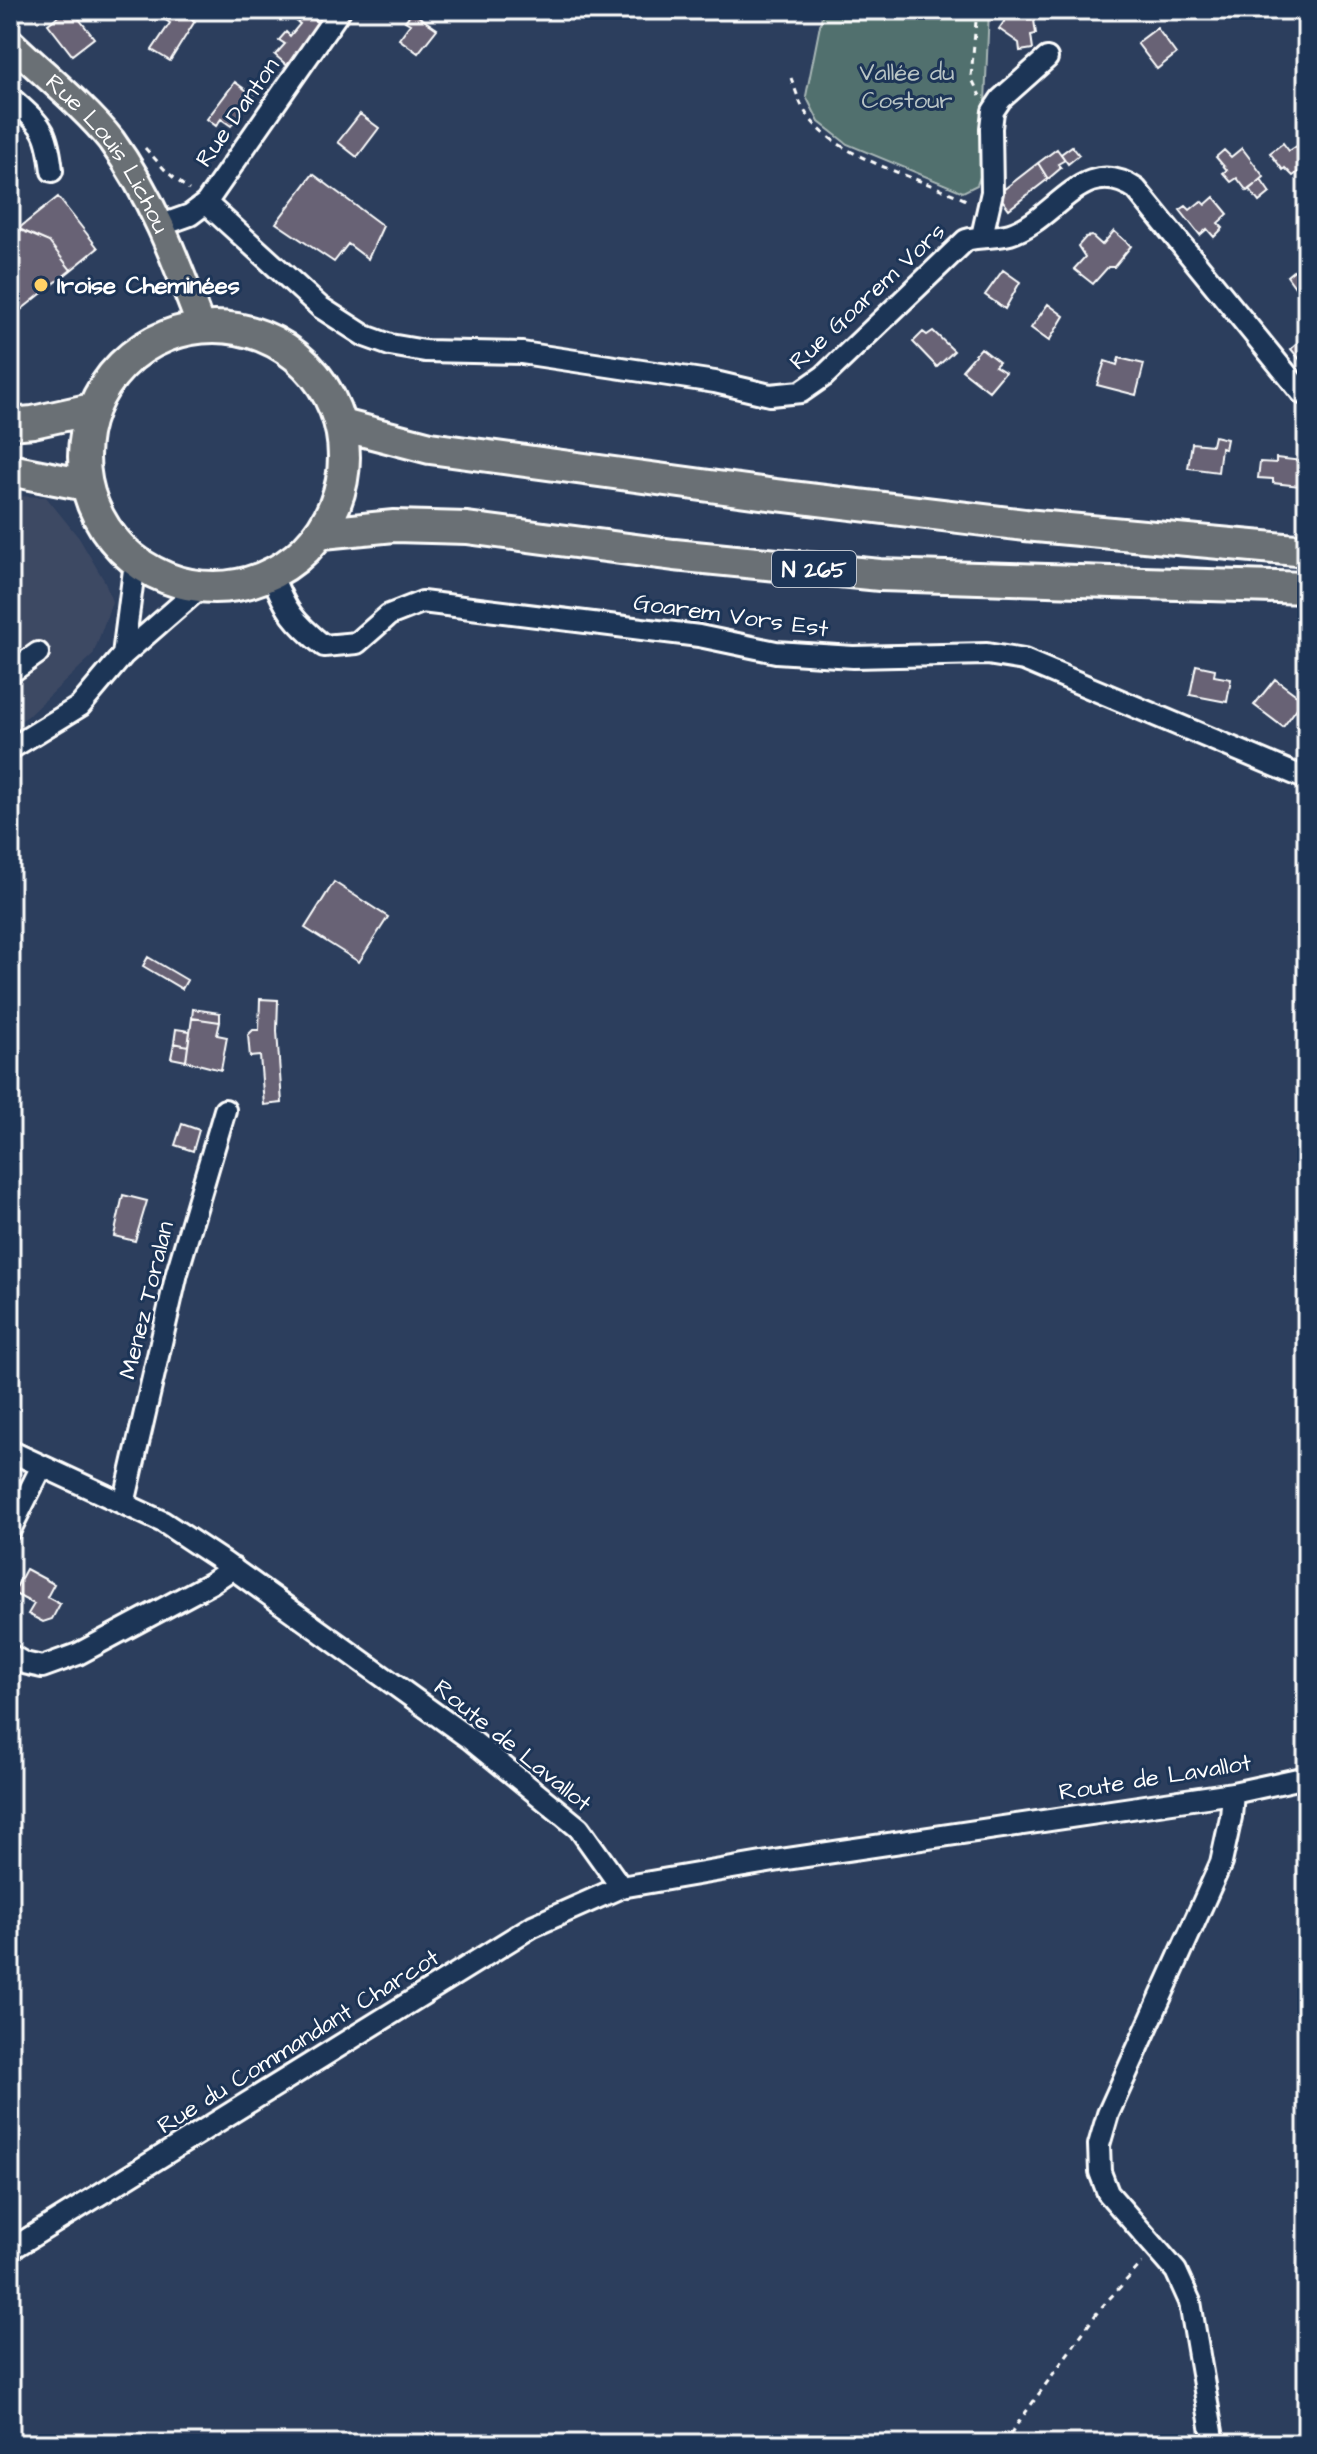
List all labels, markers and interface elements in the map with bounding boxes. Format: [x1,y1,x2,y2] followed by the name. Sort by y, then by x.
[188,51,288,174] street label: Rue Danton
[860,56,954,118] park label: Vallée du Costour
[37,66,177,239] street label: Rue Louis Lichou
[782,215,953,378] street label: Rue Goarem Vors
[57,269,240,303] place label: Iroise Cheminées
[32,276,50,294] marker: Iroise Cheminées
[772,551,856,587] road number: N 265
[631,585,831,647] street label: Goarem Vors Est
[111,1218,183,1383] street label: Menez Toralan
[426,1671,599,1820] street label: Route de Lavallot
[1057,1746,1254,1810] street label: Route de Lavallot
[151,1941,446,2143] street label: Rue du Commandant Charcot

